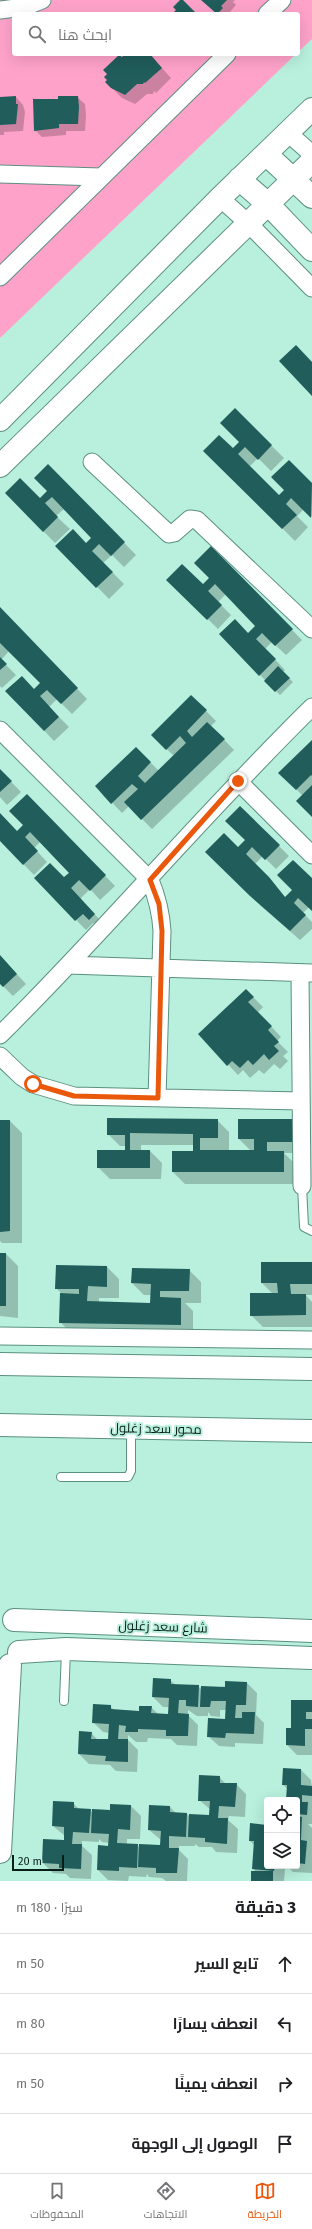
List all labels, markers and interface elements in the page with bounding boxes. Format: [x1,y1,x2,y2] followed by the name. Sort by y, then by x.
[12,12,300,56] search box
[26,23,48,45] icon: search
[58,26,112,44] text: ابحث هنا
[229,772,247,790] route end
[24,1075,42,1093] route start
[110,1420,202,1438] street label: محور سعد زغلول
[118,1617,208,1637] street label: شارع سعد زغلول
[264,1797,300,1869] map controls
[264,1797,300,1833] button: locate
[264,1833,300,1869] button: layers
[12,1853,64,1872] scale bar
[18,1855,42,1868] text: 20 m
[235,1897,296,1918] text: 3 دقيقة
[16,1900,83,1915] text: سيرًا · 180 m
[274,1953,296,1975] icon: ahead
[195,1955,258,1973] text: تابع السير
[16,1956,44,1971] text: 50 m
[274,2013,296,2035] icon: left
[173,2015,258,2033] text: انعطف يسارًا
[16,2016,45,2031] text: 80 m
[274,2073,296,2095] icon: right
[174,2075,258,2093] text: انعطف يمينًا
[16,2076,44,2091] text: 50 m
[274,2133,296,2155] icon: arrive
[131,2135,258,2153] text: الوصول إلى الوجهة
[30,2180,84,2224] tab: المحفوظات
[144,2180,187,2224] tab: الاتجاهات
[248,2180,282,2224] tab: الخريطة

